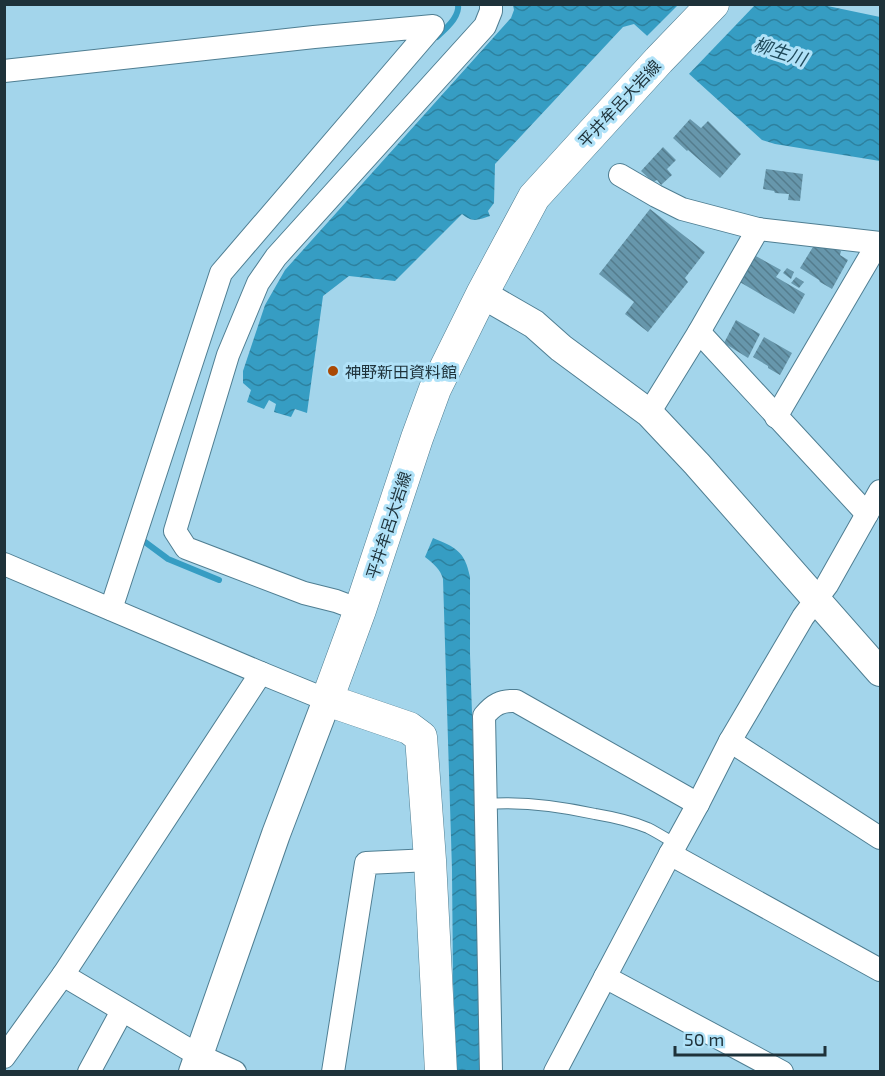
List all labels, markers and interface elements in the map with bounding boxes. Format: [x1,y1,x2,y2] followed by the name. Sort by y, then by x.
[751,32,811,70] water label: 柳生川
[574,56,664,150] street label: 平井牟呂大岩線
[345,362,457,381] place label: 神野新田資料館
[326,364,340,378] marker: 神野新田資料館
[362,469,414,581] street label: 平井牟呂大岩線
[675,1019,825,1057] scale bar
[684,1028,724,1050] text: 50 m

